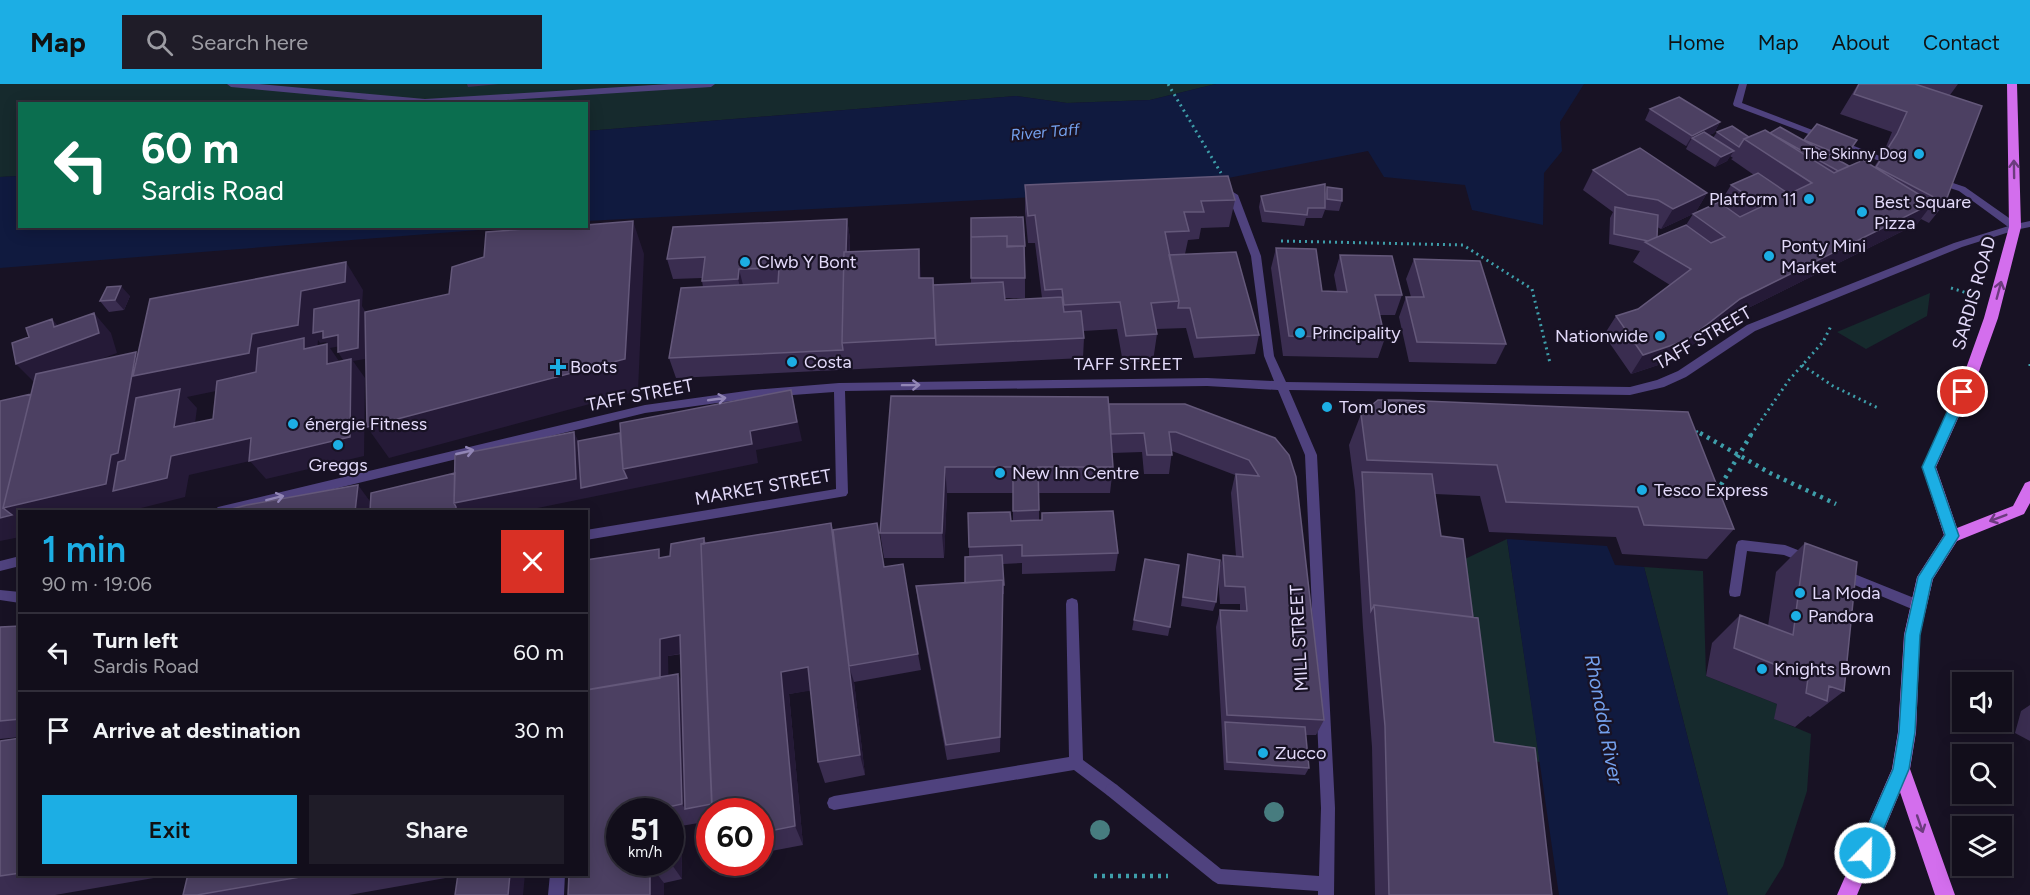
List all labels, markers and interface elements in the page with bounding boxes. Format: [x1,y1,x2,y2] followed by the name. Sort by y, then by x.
[122,15,542,69] search box
[30,25,86,59] text: Map
[143,26,176,59] icon: search
[191,29,308,56] text: Search here
[1668,30,1725,55] text: Home
[1758,30,1799,55] text: Map
[1832,30,1890,55] text: About
[1923,30,2000,55] text: Contact
[1010,119,1082,144] water label: River Taff
[141,123,239,174] text: 60 m
[42,126,120,204] icon: left
[1802,145,1907,163] place label: The Skinny Dog
[1912,147,1926,161] marker: The Skinny Dog
[2008,159,2020,179] one-way arrow
[141,174,284,207] text: Sardis Road
[1709,188,1797,210] place label: Platform 11
[1874,191,1971,234] place label: Best Square Pizza
[1802,192,1816,206] marker: Platform 11
[1855,205,1869,219] marker: Best Square Pizza
[1947,234,2001,352] street label: SARDIS ROAD
[1781,235,1866,278] place label: Ponty Mini Market
[1762,249,1776,263] marker: Ponty Mini Market
[757,251,857,273] place label: Clwb Y Bont
[738,255,752,269] marker: Clwb Y Bont
[1993,281,2005,300] one-way arrow
[1651,301,1755,375] street label: TAFF STREET
[1312,322,1401,344] place label: Principality
[1555,325,1648,347] place label: Nationwide
[1293,326,1307,340] marker: Principality
[1653,329,1667,343] marker: Nationwide
[804,351,852,373] place label: Costa
[1074,353,1182,375] street label: TAFF STREET
[785,355,799,369] marker: Costa
[570,356,617,378] place label: Boots
[551,360,565,374] marker: Boots
[1937,366,1988,417] pin
[585,374,695,416] street label: TAFF STREET
[1946,375,1979,408] icon: arrive
[901,380,921,391] one-way arrow
[707,393,727,404] one-way arrow
[1339,396,1426,418] place label: Tom Jones
[1320,400,1334,414] marker: Tom Jones
[305,413,427,435] place label: énergie Fitness
[286,417,300,431] marker: énergie Fitness
[331,438,345,452] marker: Greggs
[455,446,474,457] one-way arrow
[308,454,368,476] place label: Greggs
[1012,462,1139,484] place label: New Inn Centre
[693,464,833,510] street label: MARKET STREET
[993,466,1007,480] marker: New Inn Centre
[1654,479,1768,501] place label: Tesco Express
[1635,483,1649,497] marker: Tesco Express
[265,491,284,503] one-way arrow
[1989,514,2008,525] one-way arrow
[42,528,126,571] text: 1 min
[501,530,564,593] button: close
[42,572,152,596] text: 90 m · 19:06
[1812,582,1880,604] place label: La Moda
[1285,584,1313,692] street label: MILL STREET
[1793,586,1807,600] marker: La Moda
[1808,605,1874,627] place label: Pandora
[1789,609,1803,623] marker: Pandora
[93,627,179,654] text: Turn left
[42,636,75,669] icon: left
[513,639,564,666] text: 60 m
[1580,652,1629,787] water label: Rhondda River
[93,654,199,678] text: Sardis Road
[1774,658,1891,680] place label: Knights Brown
[1755,662,1769,676] marker: Knights Brown
[1952,672,2012,876] map controls
[1952,672,2012,732] button: sound
[42,714,75,747] icon: arrive
[93,717,301,744] text: Arrive at destination
[514,717,564,744] text: 30 m
[1275,742,1327,764] place label: Zucco
[1952,744,2012,804] button: search
[1256,746,1270,760] marker: Zucco
[42,795,297,864] button: Exit
[309,795,564,864] button: Share
[696,798,774,876] speed limit sign: 60
[630,811,660,848] text: 51
[1916,814,1927,833] one-way arrow
[1952,816,2012,876] button: layers
[1833,821,1897,885] position arrow
[628,843,662,861] text: km/h

